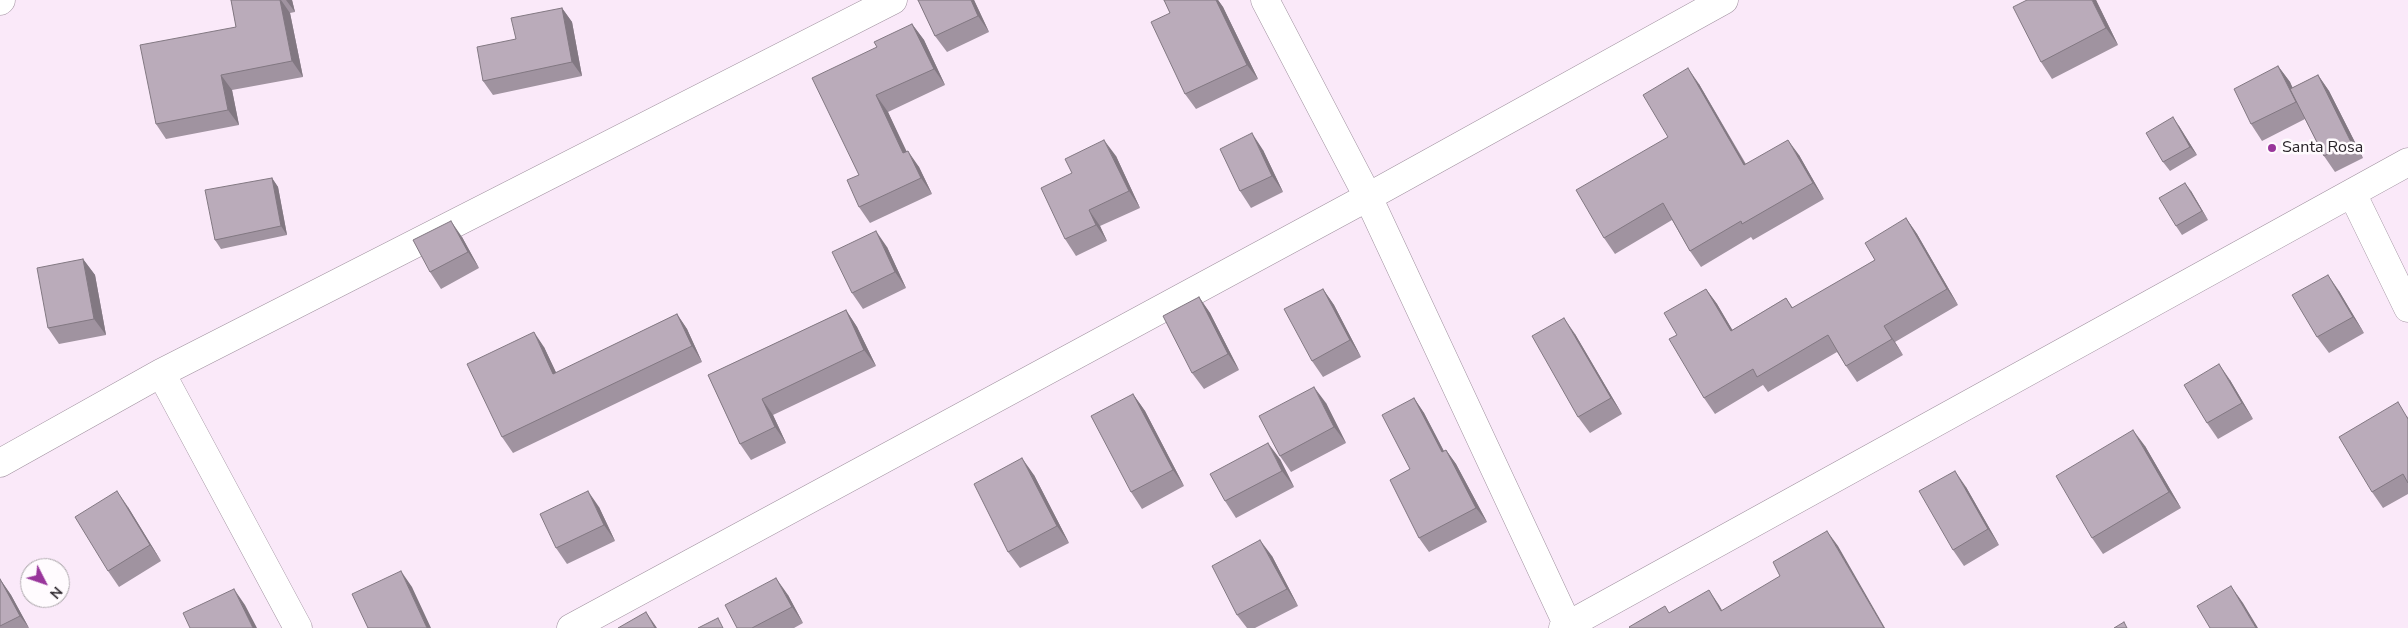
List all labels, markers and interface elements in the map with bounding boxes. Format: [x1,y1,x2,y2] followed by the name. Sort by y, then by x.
[2282,138,2363,158] place label: Santa Rosa
[2266,142,2278,154] marker: Santa Rosa
[20,558,70,608] north arrow
[45,582,67,603] text: N

